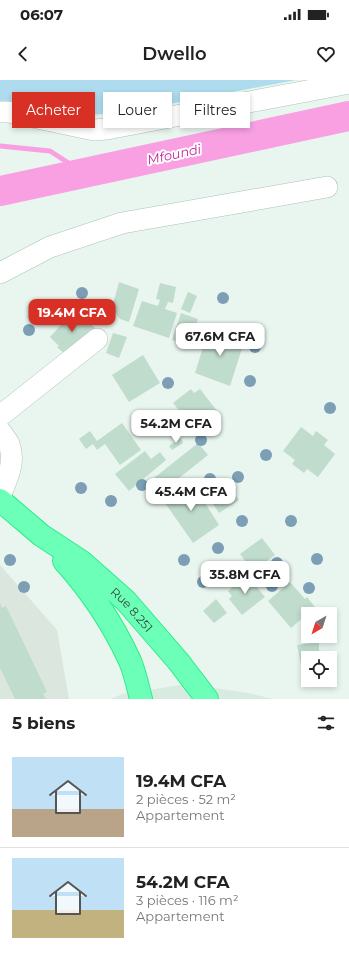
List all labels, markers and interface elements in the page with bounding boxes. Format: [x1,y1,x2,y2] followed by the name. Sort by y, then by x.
[20,5,63,24] text: 06:07
[12,43,34,65] icon: back
[142,43,207,65] text: Dwello
[315,43,337,65] icon: heart
[12,92,95,128] chip: Acheter
[103,92,172,128] chip: Louer
[180,92,250,128] chip: Filtres
[146,140,203,168] water label: Mfoundi
[26,299,118,333] pin: 19.4M CFA
[38,304,106,320] text: 19.4M CFA
[174,323,266,357] pin: 67.6M CFA
[185,328,255,344] text: 67.6M CFA
[130,410,222,444] pin: 54.2M CFA
[140,415,212,431] text: 54.2M CFA
[145,478,237,512] pin: 45.4M CFA
[155,483,227,499] text: 45.4M CFA
[199,561,291,595] pin: 35.8M CFA
[210,566,280,582] text: 35.8M CFA
[108,584,157,635] street label: Rue 8.251
[301,607,337,643] north arrow
[301,607,337,687] map controls
[301,651,337,687] button: locate
[315,712,337,734] icon: filters
[12,713,75,733] text: 5 biens
[136,771,226,791] text: 19.4M CFA
[44,773,92,821] icon: home
[136,791,236,807] text: 2 pièces · 52 m²
[136,807,225,823] text: Appartement
[136,872,230,892] text: 54.2M CFA
[44,874,92,922] icon: home
[136,892,238,908] text: 3 pièces · 116 m²
[136,908,225,924] text: Appartement

